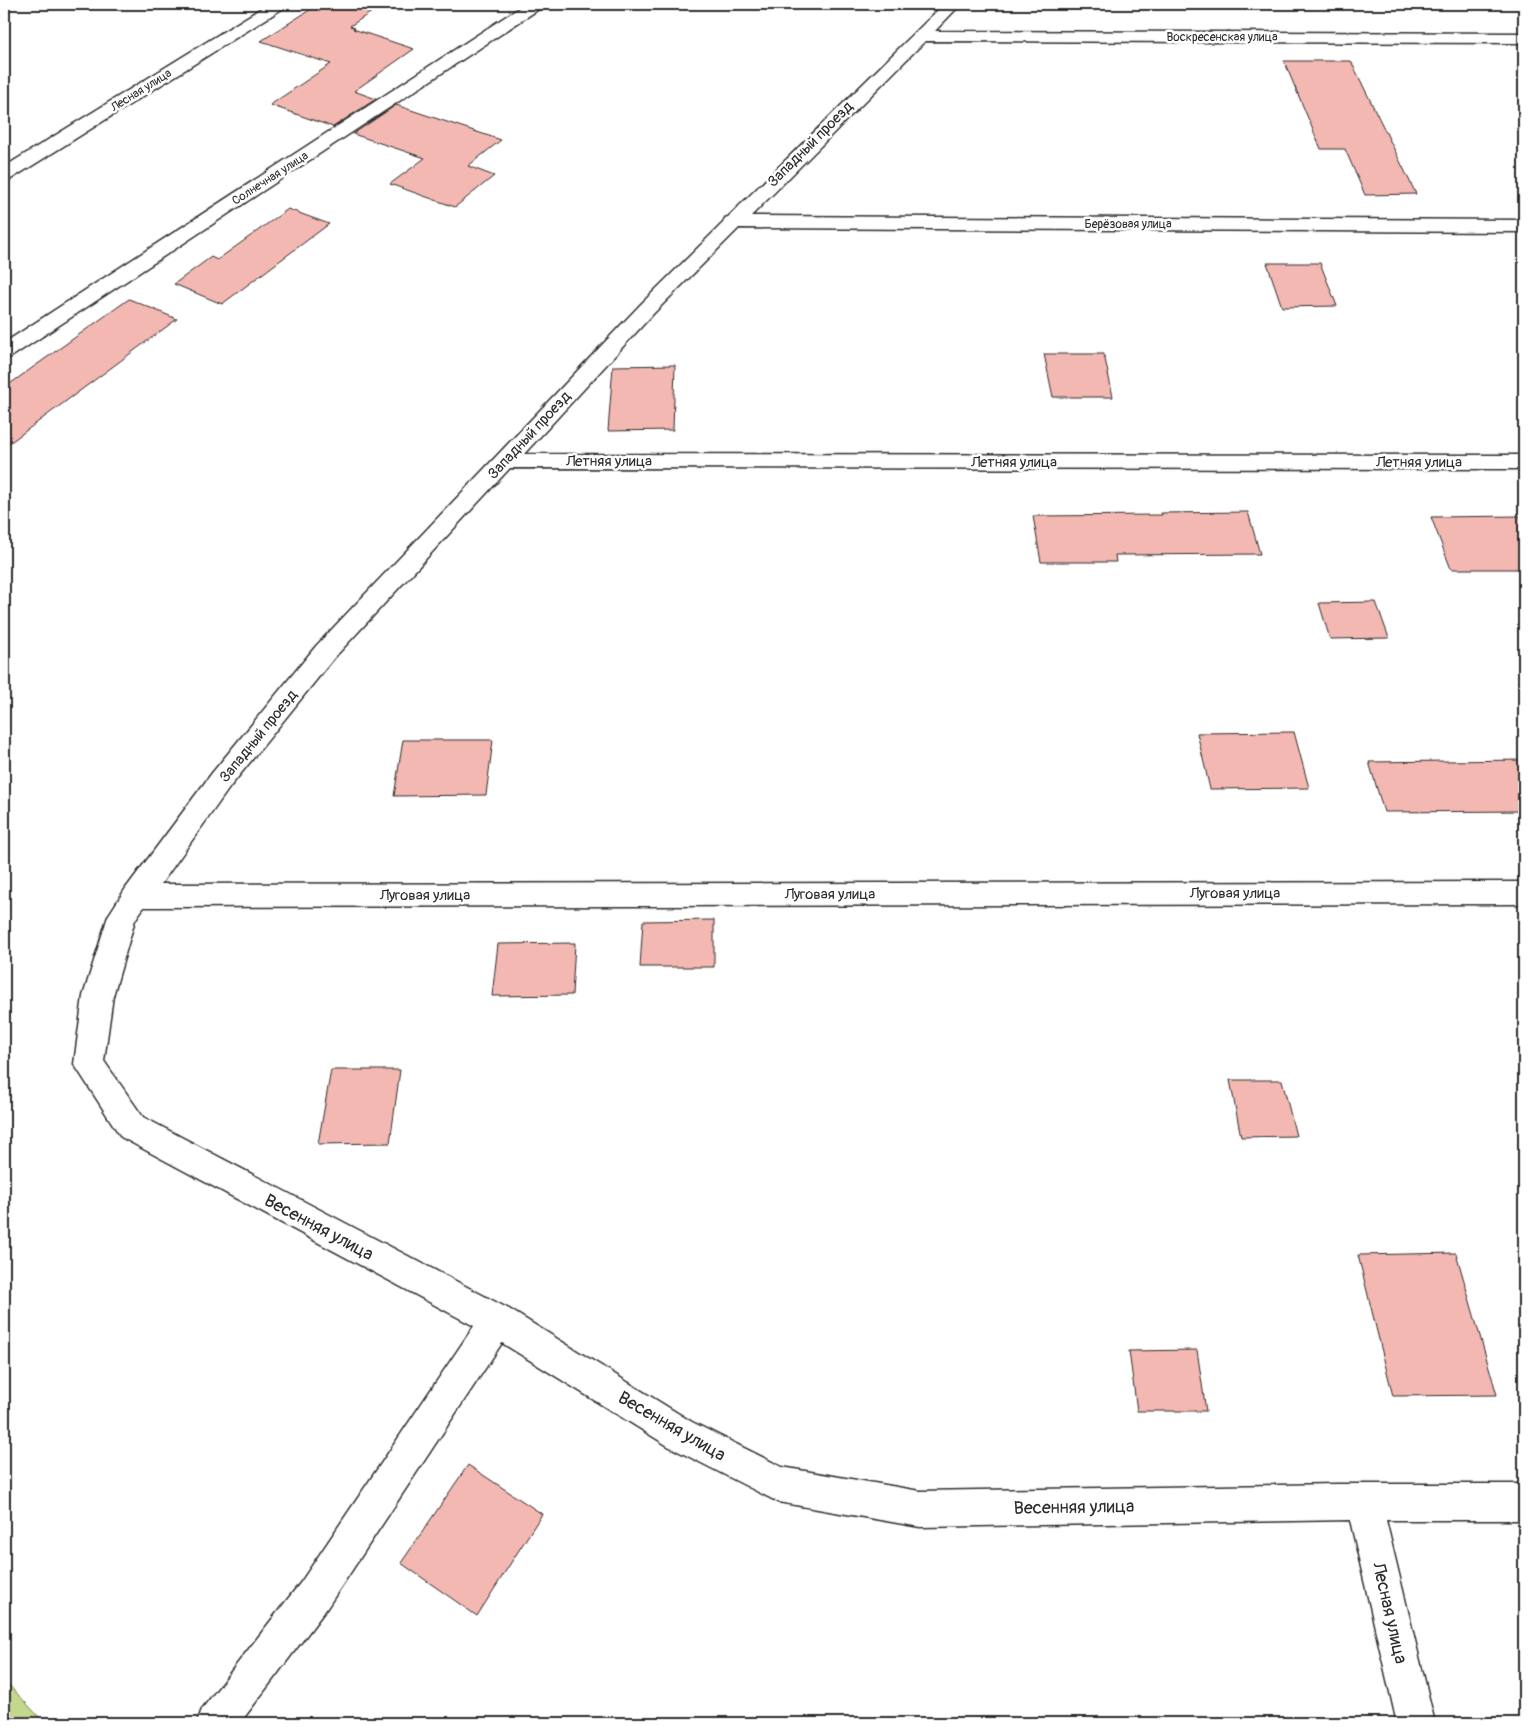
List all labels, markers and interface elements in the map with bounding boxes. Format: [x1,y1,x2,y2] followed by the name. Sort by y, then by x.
[1166,30,1278,45] street label: Воскресенская улица
[107,66,175,116] street label: Лесная улица
[763,97,857,191] street label: Западный проезд
[229,148,312,209] street label: Солнечная улица
[1084,217,1172,232] street label: Берёзовая улица
[484,387,575,483] street label: Западный проезд
[565,452,652,471] street label: Летняя улица
[970,453,1057,472] street label: Летняя улица
[1375,453,1462,472] street label: Летняя улица
[215,686,302,786] street label: Западный проезд
[1189,884,1280,903] street label: Луговая улица
[784,885,875,904] street label: Луговая улица
[379,886,470,905] street label: Луговая улица
[260,1189,377,1266] street label: Весенняя улица
[614,1386,730,1467] street label: Весенняя улица
[1013,1495,1135,1520] street label: Весенняя улица
[1366,1559,1412,1666] street label: Лесная улица

